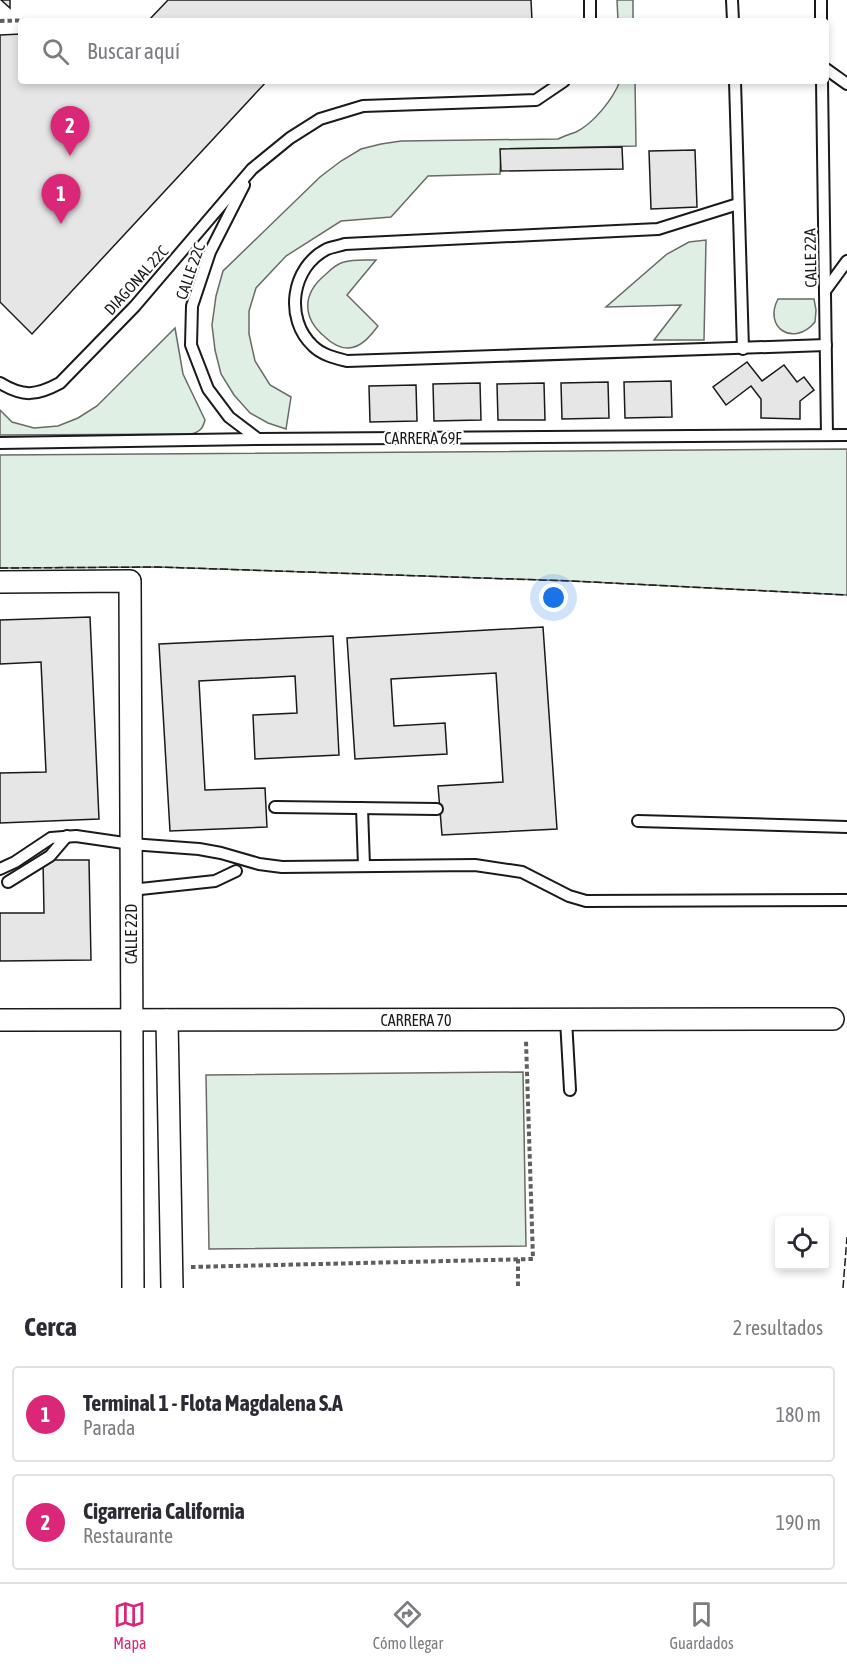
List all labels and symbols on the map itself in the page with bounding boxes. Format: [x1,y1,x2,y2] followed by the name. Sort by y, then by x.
[50,106,90,156] pin: 2
[42,174,80,224] pin: 1
[800,228,820,288] street label: CALLE 22A
[172,240,208,302] street label: CALLE 22C
[100,242,172,318] street label: DIAGONAL 22C
[384,429,462,447] street label: CARRERA 69F
[539,583,568,612] your location
[122,904,140,964] street label: CALLE 22D
[381,1011,451,1029] street label: CARRERA 70

